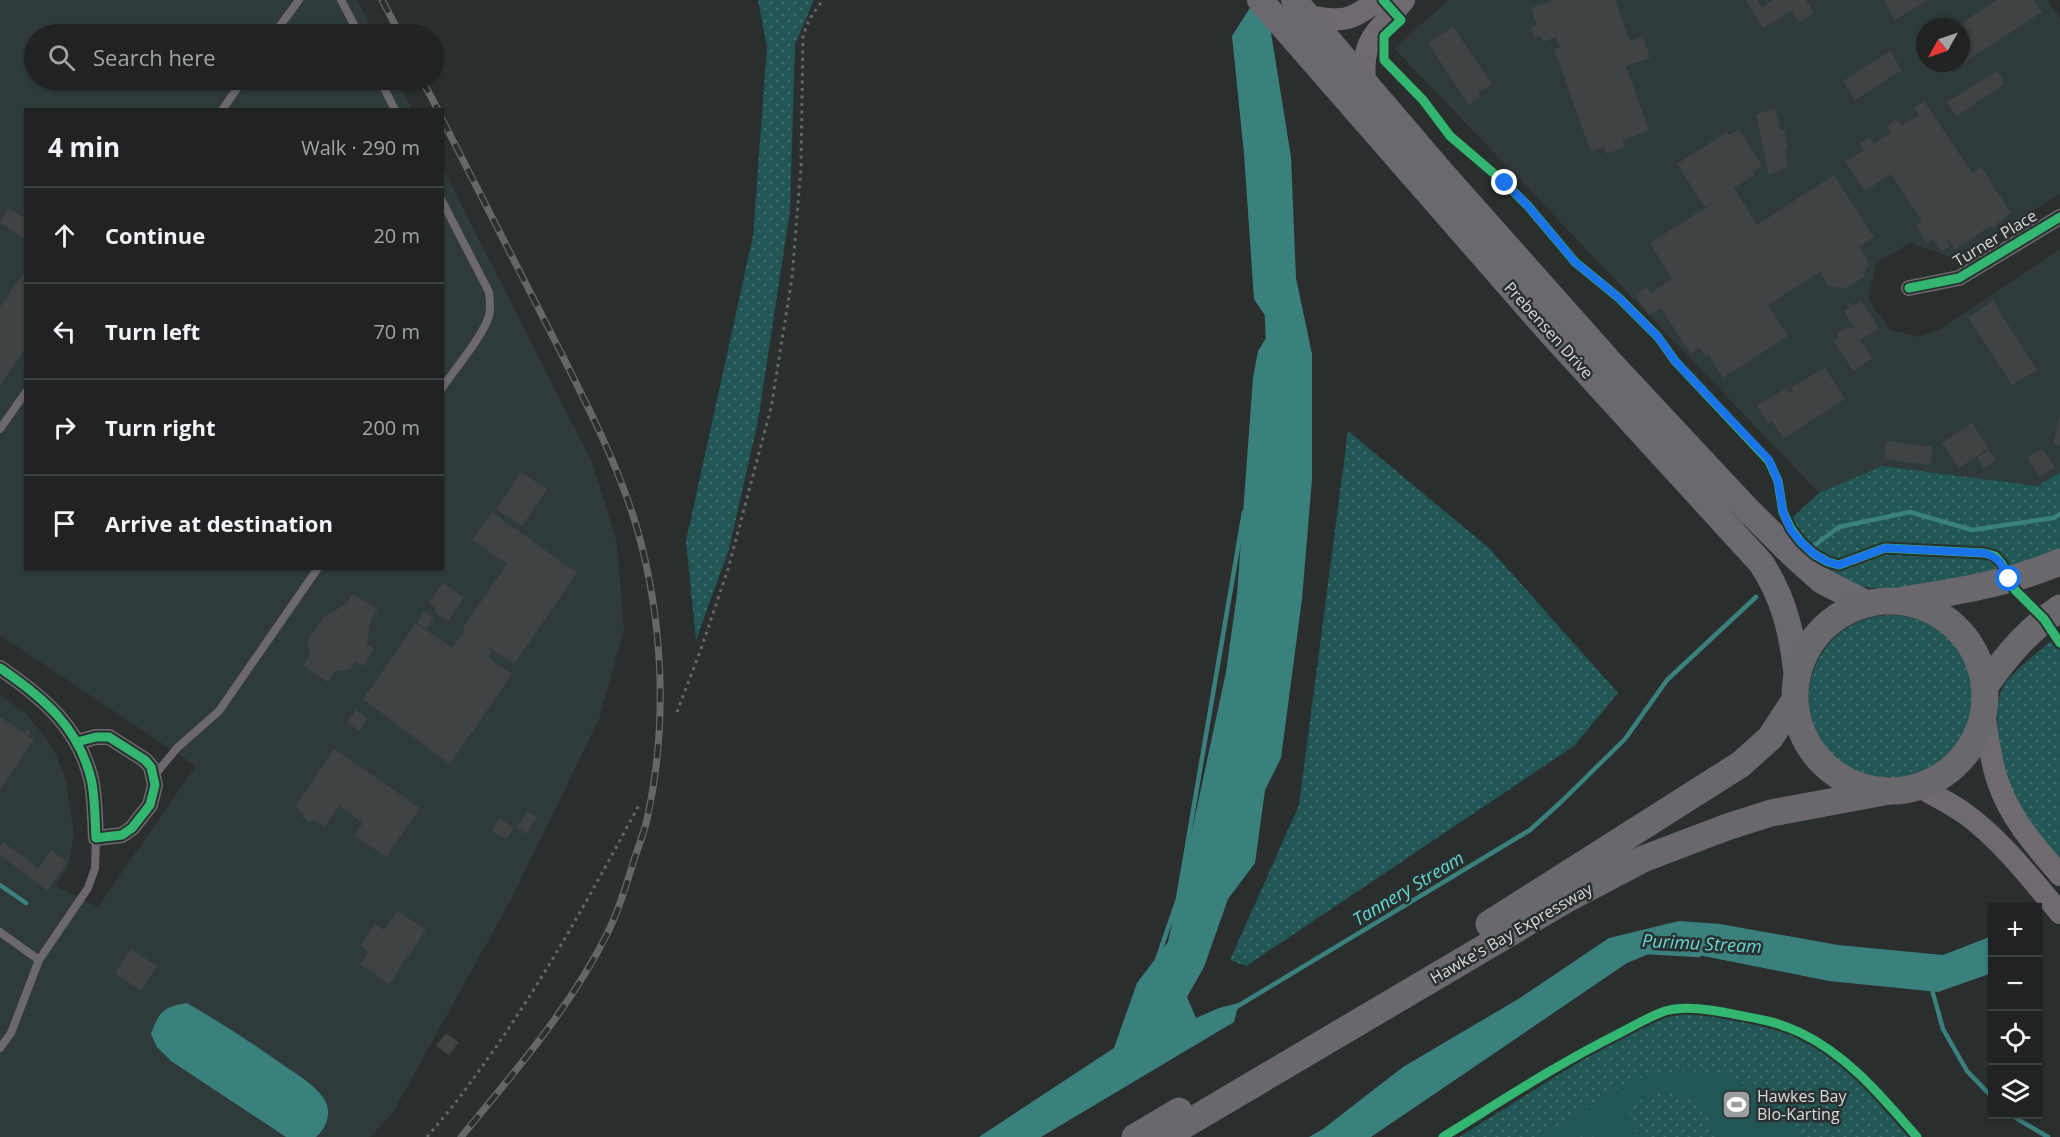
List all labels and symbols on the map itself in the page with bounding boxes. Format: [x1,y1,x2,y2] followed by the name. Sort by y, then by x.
[1916,18,1970,72] north arrow
[1491,169,1517,195] route end
[1949,204,2041,272] street label: Turner Place
[1500,277,1598,383] street label: Prebensen Drive
[1995,565,2021,591] route start
[1348,845,1468,931] water label: Tannery Stream
[1426,877,1597,989] street label: Hawke's Bay Expressway
[1642,928,1762,958] water label: Purimu Stream
[1757,1085,1847,1125] place label: Hawkes Bay Blo-Karting
[1720,1089,1752,1121] sports icon: Hawkes Bay Blo-Karting

